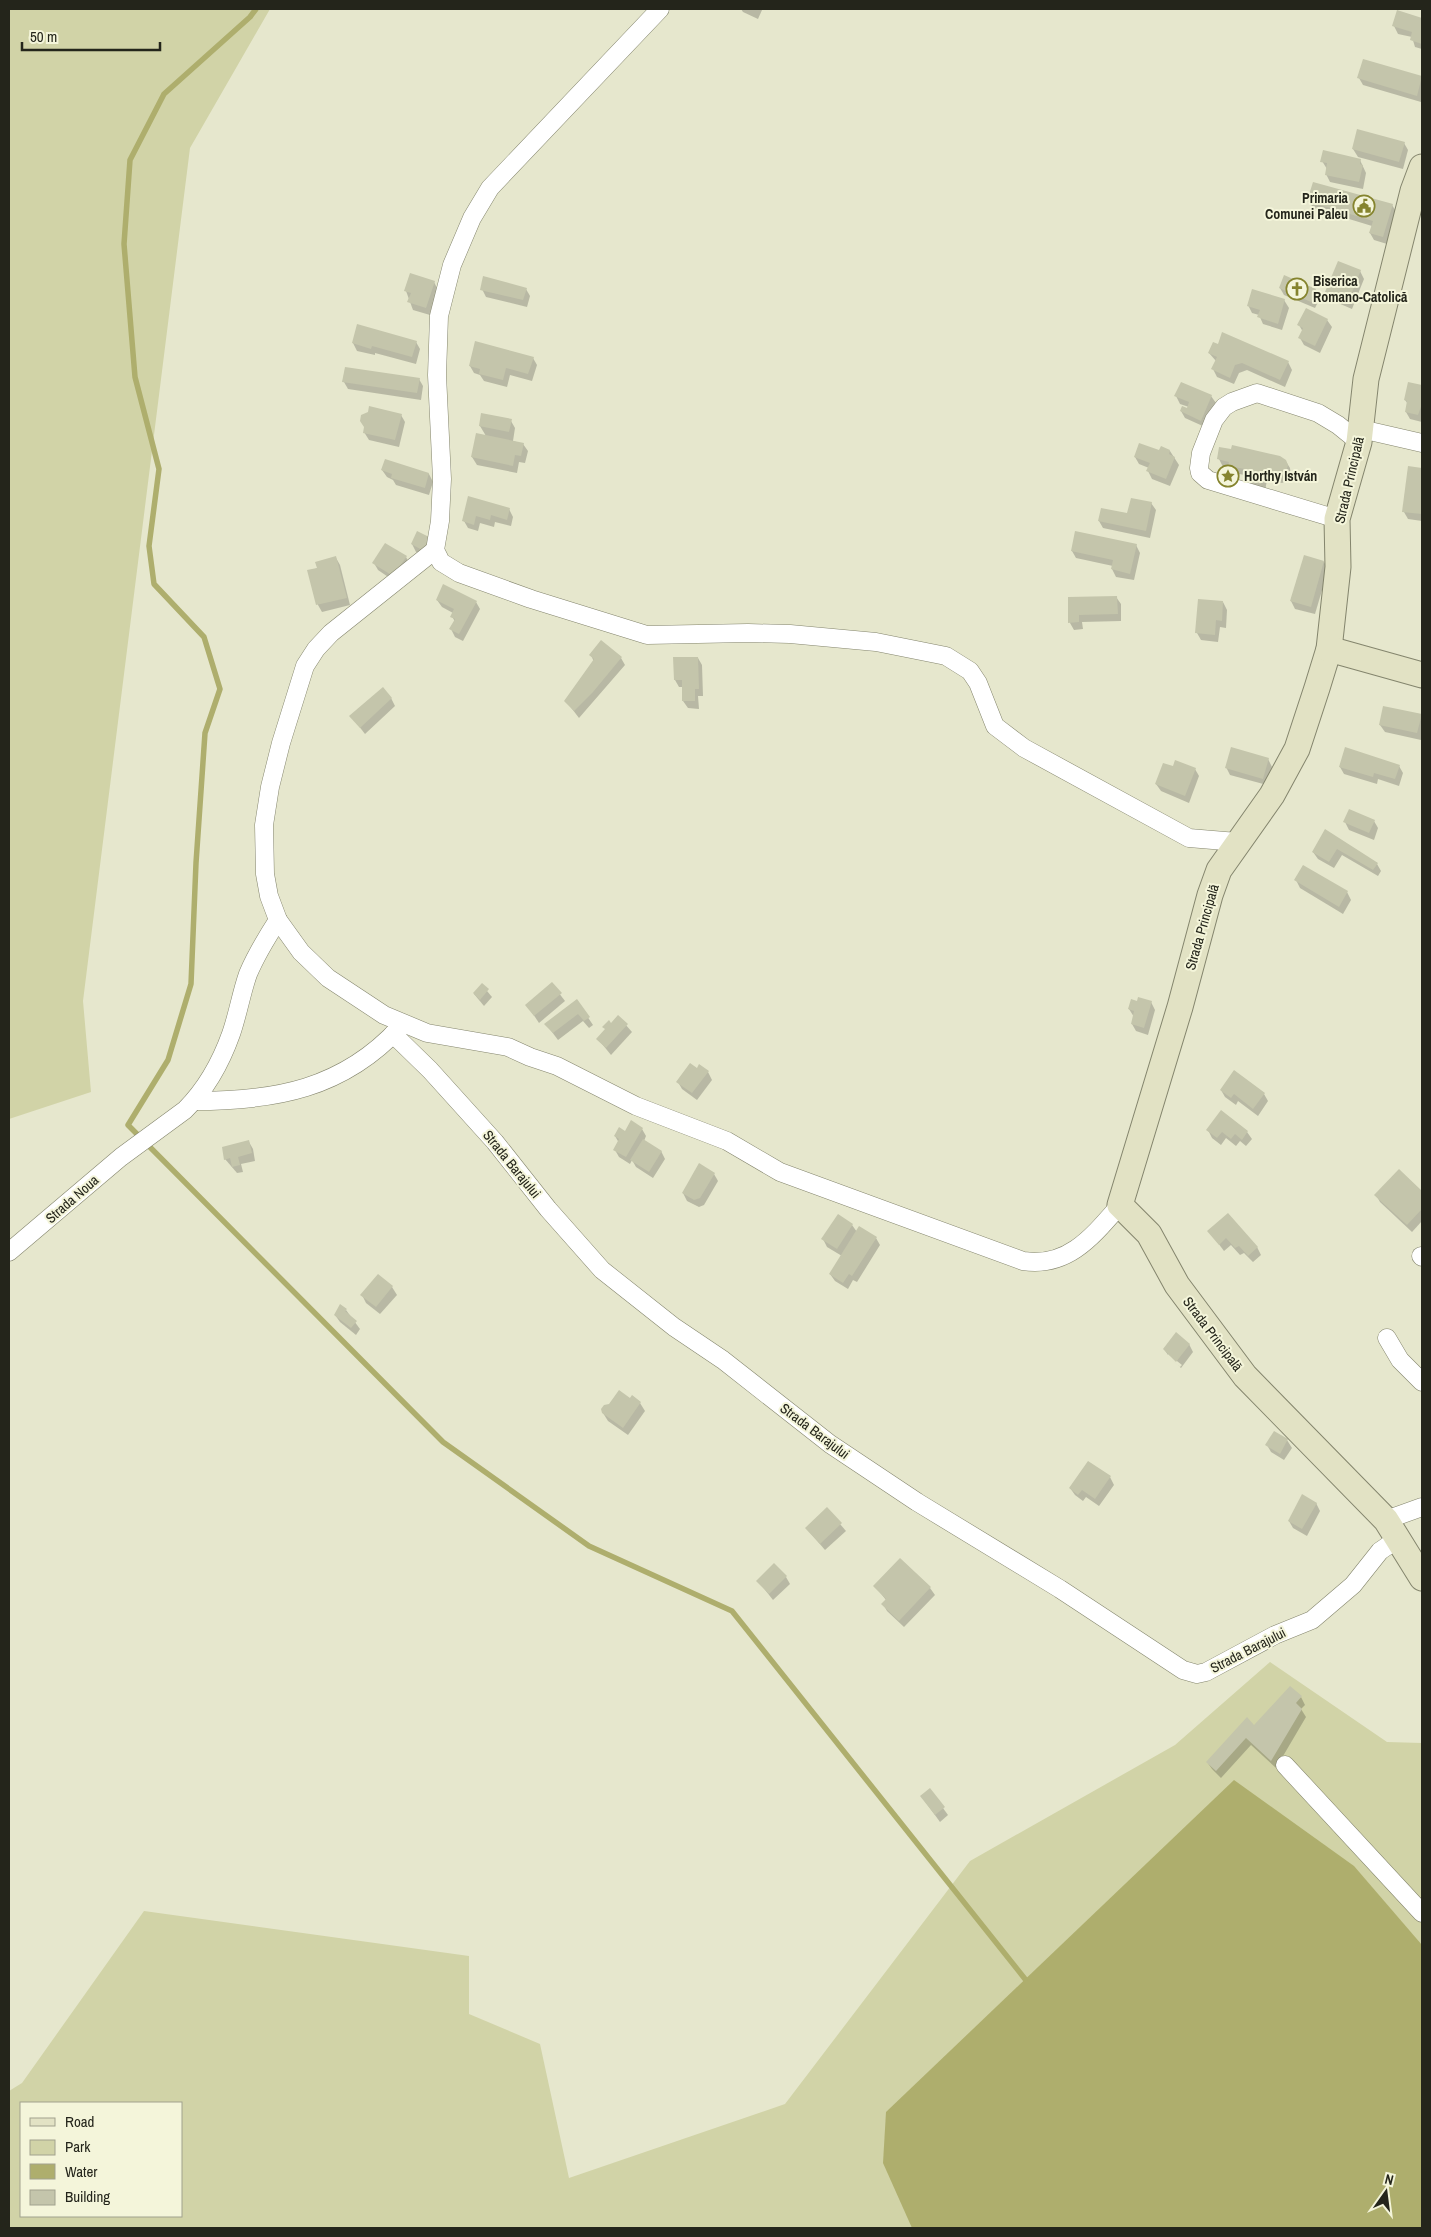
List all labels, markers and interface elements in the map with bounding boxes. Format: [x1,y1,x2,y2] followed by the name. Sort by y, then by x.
[22,20,160,52] scale bar
[30,26,57,47] text: 50 m
[1265,189,1349,223] place label: Primaria Comunei Paleu
[1352,194,1376,218] public building icon: Primaria Comunei Paleu
[1313,272,1408,306] place label: Biserica Romano-Catolică
[1285,277,1309,301] church icon: Biserica Romano-Catolică
[1330,434,1368,525] street label: Strada Principală
[1216,464,1240,488] place icon: Horthy István
[1244,467,1317,485] place label: Horthy István
[1181,881,1223,972] street label: Strada Principală
[479,1126,545,1202] street label: Strada Barajului
[42,1171,103,1227] street label: Strada Noua
[1179,1293,1247,1375] street label: Strada Principală
[777,1399,853,1463] street label: Strada Barajului
[1207,1623,1289,1677] street label: Strada Barajului
[20,2102,182,2217] legend
[65,2111,94,2132] text: Road
[65,2136,91,2157] text: Park
[65,2161,97,2182] text: Water
[1361,2167,1411,2217] north arrow
[1383,2170,1395,2189] text: N
[65,2186,110,2207] text: Building

